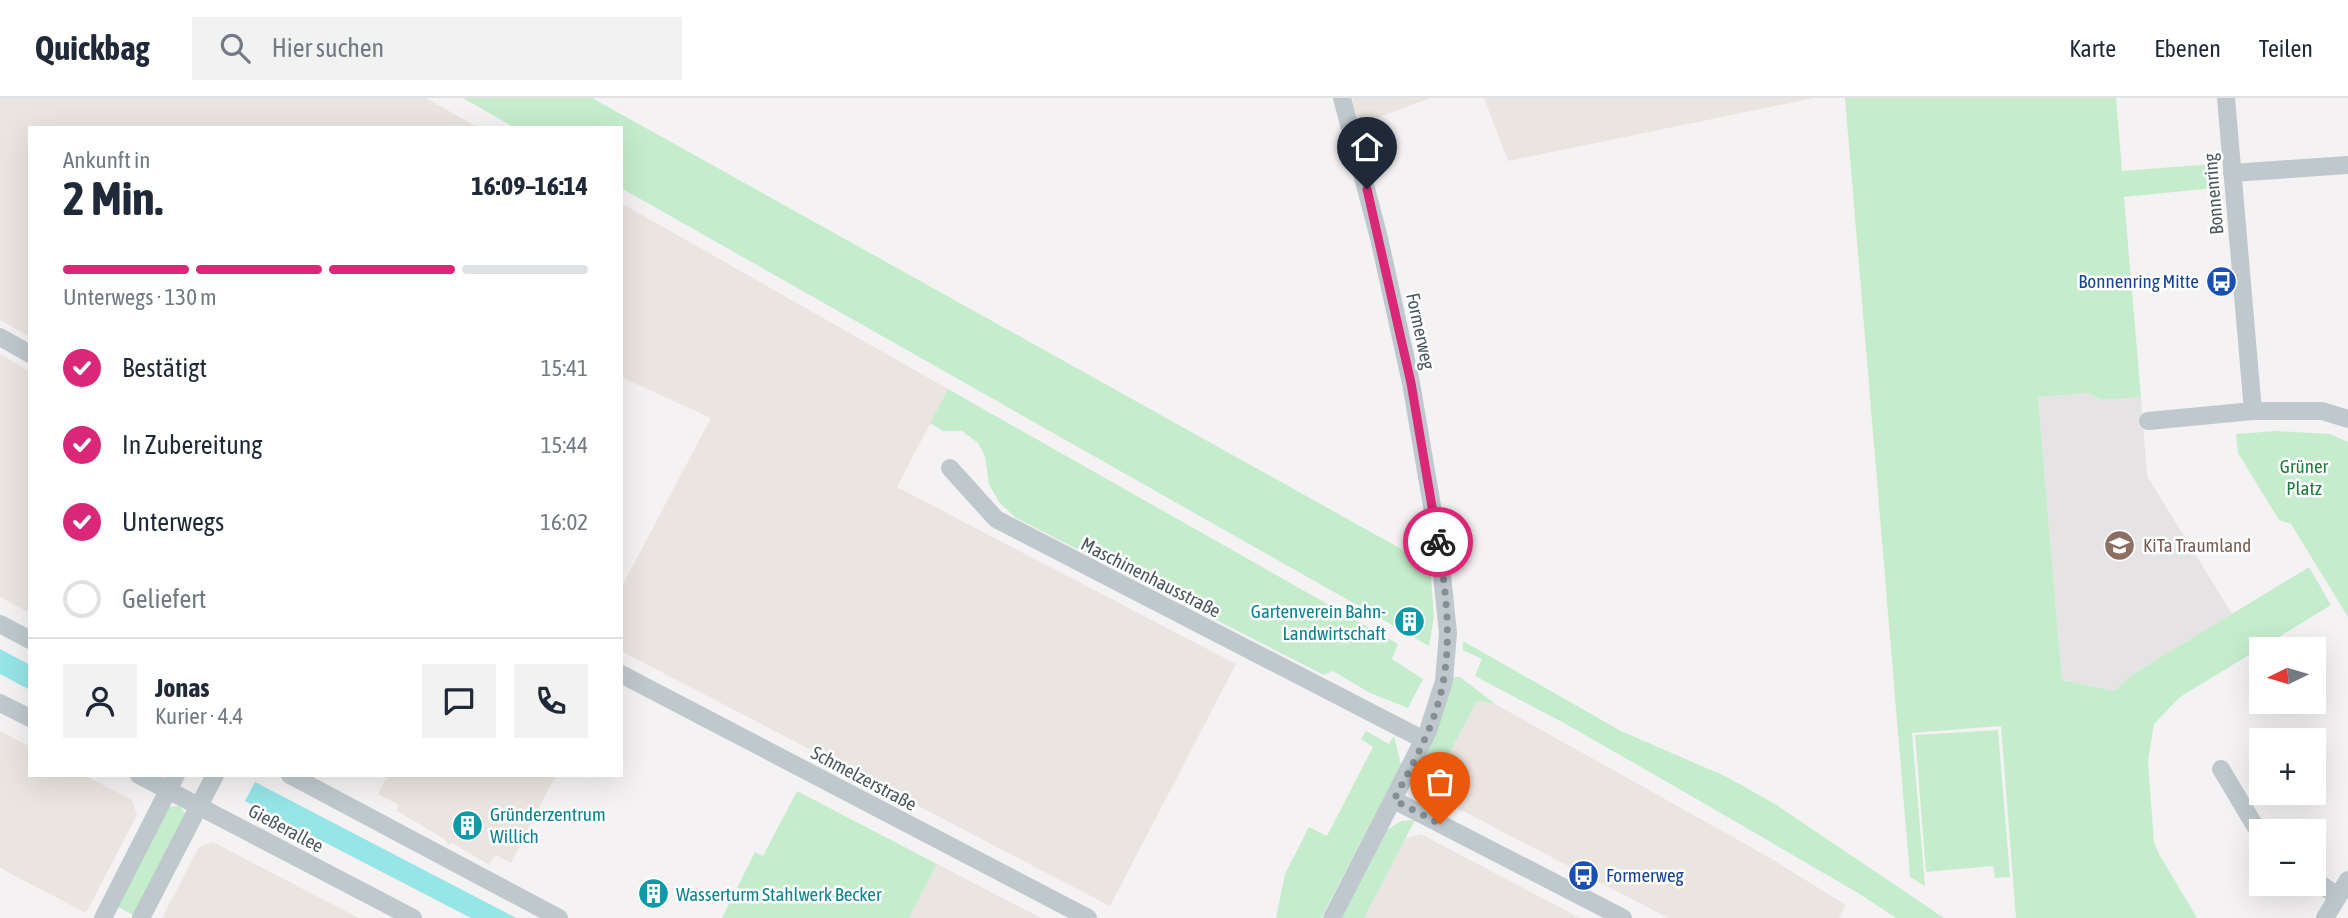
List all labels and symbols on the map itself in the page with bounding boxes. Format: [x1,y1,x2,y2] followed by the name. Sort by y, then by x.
[1337,117,1397,189] pin
[2198,152,2228,236] street label: Bonnenring
[2205,264,2239,298] bus stop icon: Bonnenring Mitte
[2078,270,2199,292] place label: Bonnenring Mitte
[1402,291,1440,372] street label: Formerweg
[2280,455,2329,499] park label: Grüner Platz
[1403,507,1473,577] courier
[2103,528,2137,562] school or university icon: KiTa Traumland
[1078,532,1224,622] street label: Maschinenhausstraße
[2143,534,2251,556] place label: KiTa Traumland
[1251,600,1386,644] place label: Gartenverein Bahn- Landwirtschaft
[1392,605,1426,639] building icon: Gartenverein Bahn- Landwirtschaft
[2249,637,2326,714] north arrow
[808,741,920,815] street label: Schmelzerstraße
[1410,752,1470,824] pin
[245,799,327,857] street label: Gießerallee
[490,803,606,847] place label: Gründerzentrum Willich
[450,808,484,842] building icon: Gründerzentrum Willich
[1566,858,1600,892] bus stop icon: Formerweg
[1606,864,1685,886] place label: Formerweg
[636,877,670,911] building icon: Wasserturm Stahlwerk Becker
[676,883,882,905] place label: Wasserturm Stahlwerk Becker

